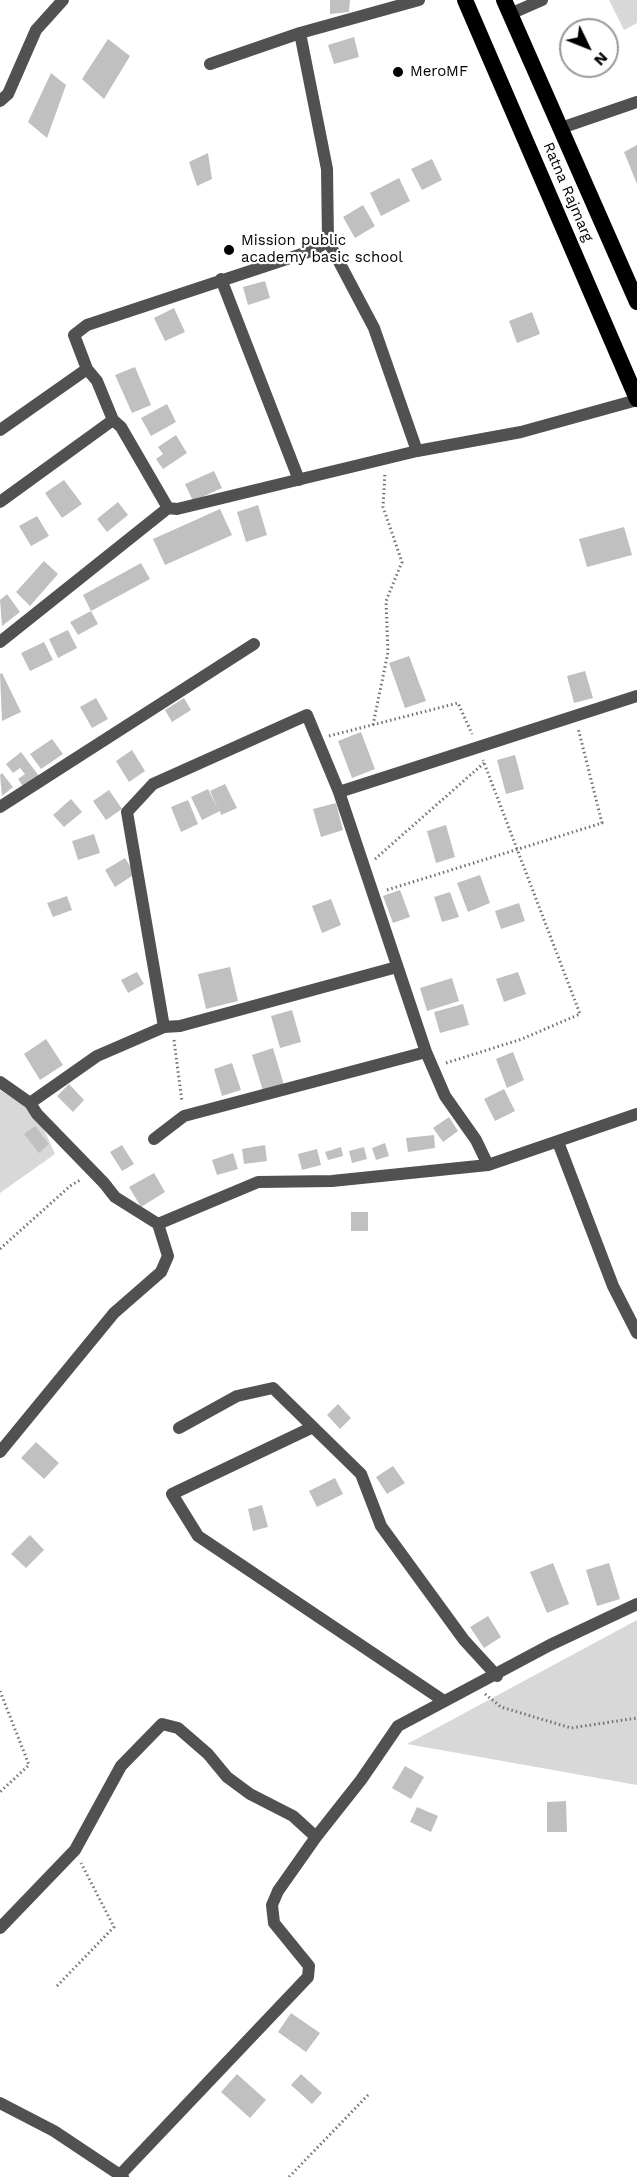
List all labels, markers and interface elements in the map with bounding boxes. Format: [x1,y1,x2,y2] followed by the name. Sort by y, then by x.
[559,18,619,78] north arrow
[590,48,612,70] text: N
[410,63,468,81] place label: MeroMF
[391,65,405,79] marker: MeroMF
[539,140,597,244] street label: Ratna Rajmarg
[241,232,403,267] place label: Mission public academy basic school
[222,243,236,257] marker: Mission public academy basic school

